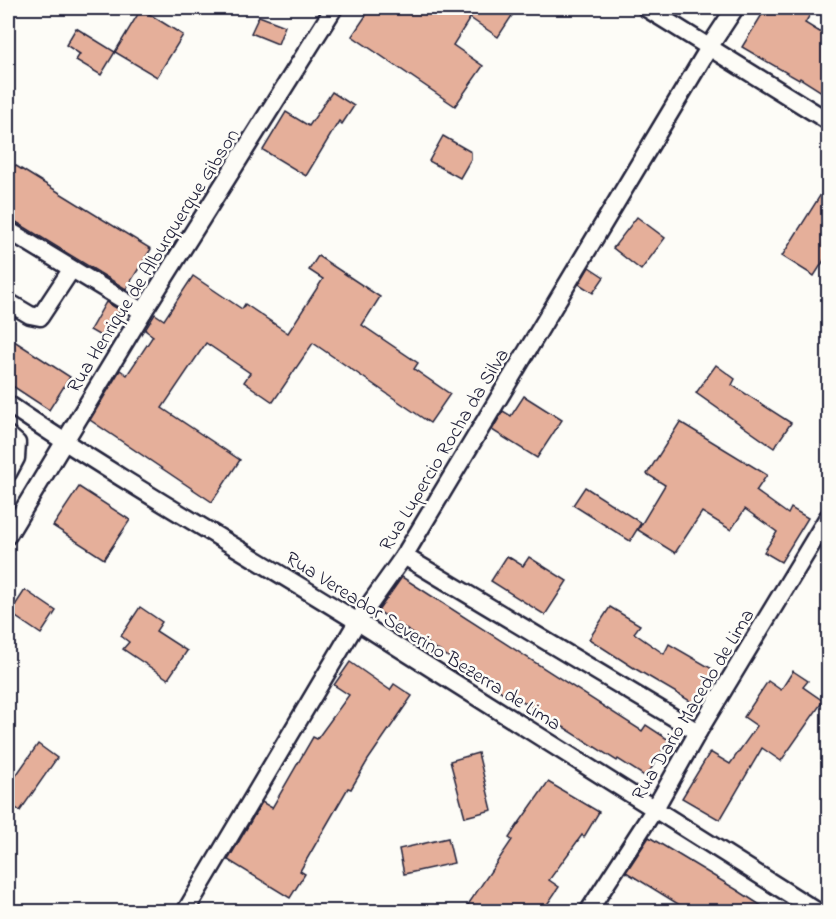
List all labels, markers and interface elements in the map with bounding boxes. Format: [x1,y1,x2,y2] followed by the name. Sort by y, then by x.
[61,123,248,399] street label: Rua Henrique de Alburquerque Gibson
[373,343,517,557] street label: Rua Lupercio Rocha da Silva
[279,545,566,739] street label: Rua Vereador Severino Bezerra de Lima
[625,604,763,807] street label: Rua Dario Macedo de Lima

